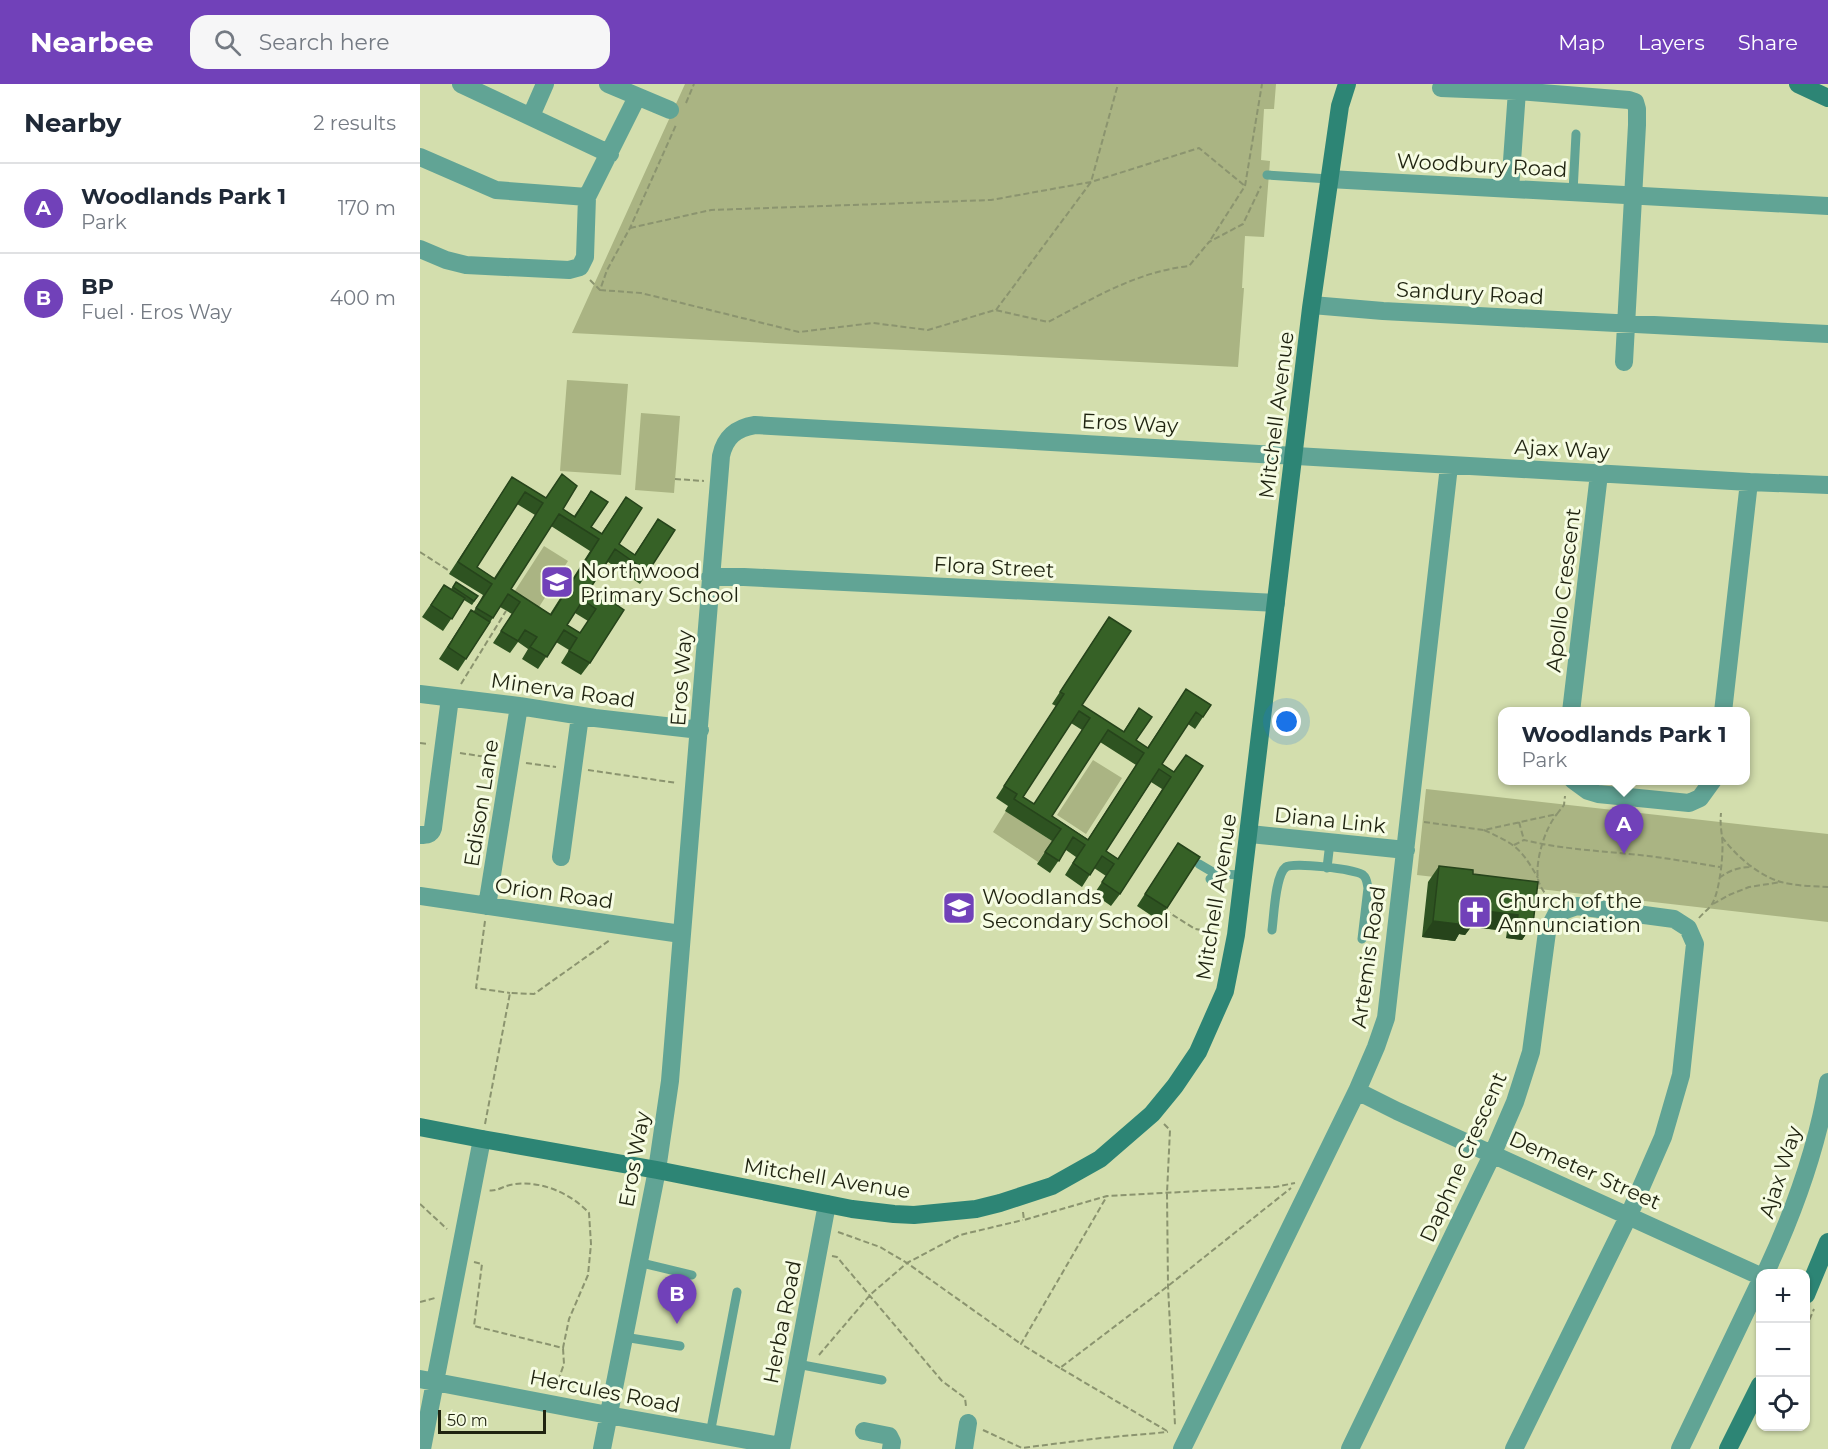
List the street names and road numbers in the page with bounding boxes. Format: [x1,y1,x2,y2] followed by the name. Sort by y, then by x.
[1396,148,1568,182] street label: Woodbury Road
[1395,277,1545,309] street label: Sandury Road
[1253,330,1299,500] street label: Mitchell Avenue
[1081,408,1180,438] street label: Eros Way
[1514,434,1611,464] street label: Ajax Way
[1541,506,1585,674] street label: Apollo Crescent
[933,551,1055,583] street label: Flora Street
[665,628,697,727] street label: Eros Way
[489,668,637,712] street label: Minerva Road
[459,738,503,868] street label: Edison Lane
[1273,802,1388,838] street label: Diana Link
[1190,812,1242,982] street label: Mitchell Avenue
[493,872,615,914] street label: Orion Road
[1346,884,1390,1030] street label: Artemis Road
[1414,1068,1512,1246] street label: Daphne Crescent
[613,1109,655,1209] street label: Eros Way
[1753,1122,1807,1221] street label: Ajax Way
[1505,1125,1665,1215] street label: Demeter Street
[742,1152,912,1204] street label: Mitchell Avenue
[758,1258,806,1386] street label: Herba Road
[528,1364,682,1418] street label: Hercules Road

